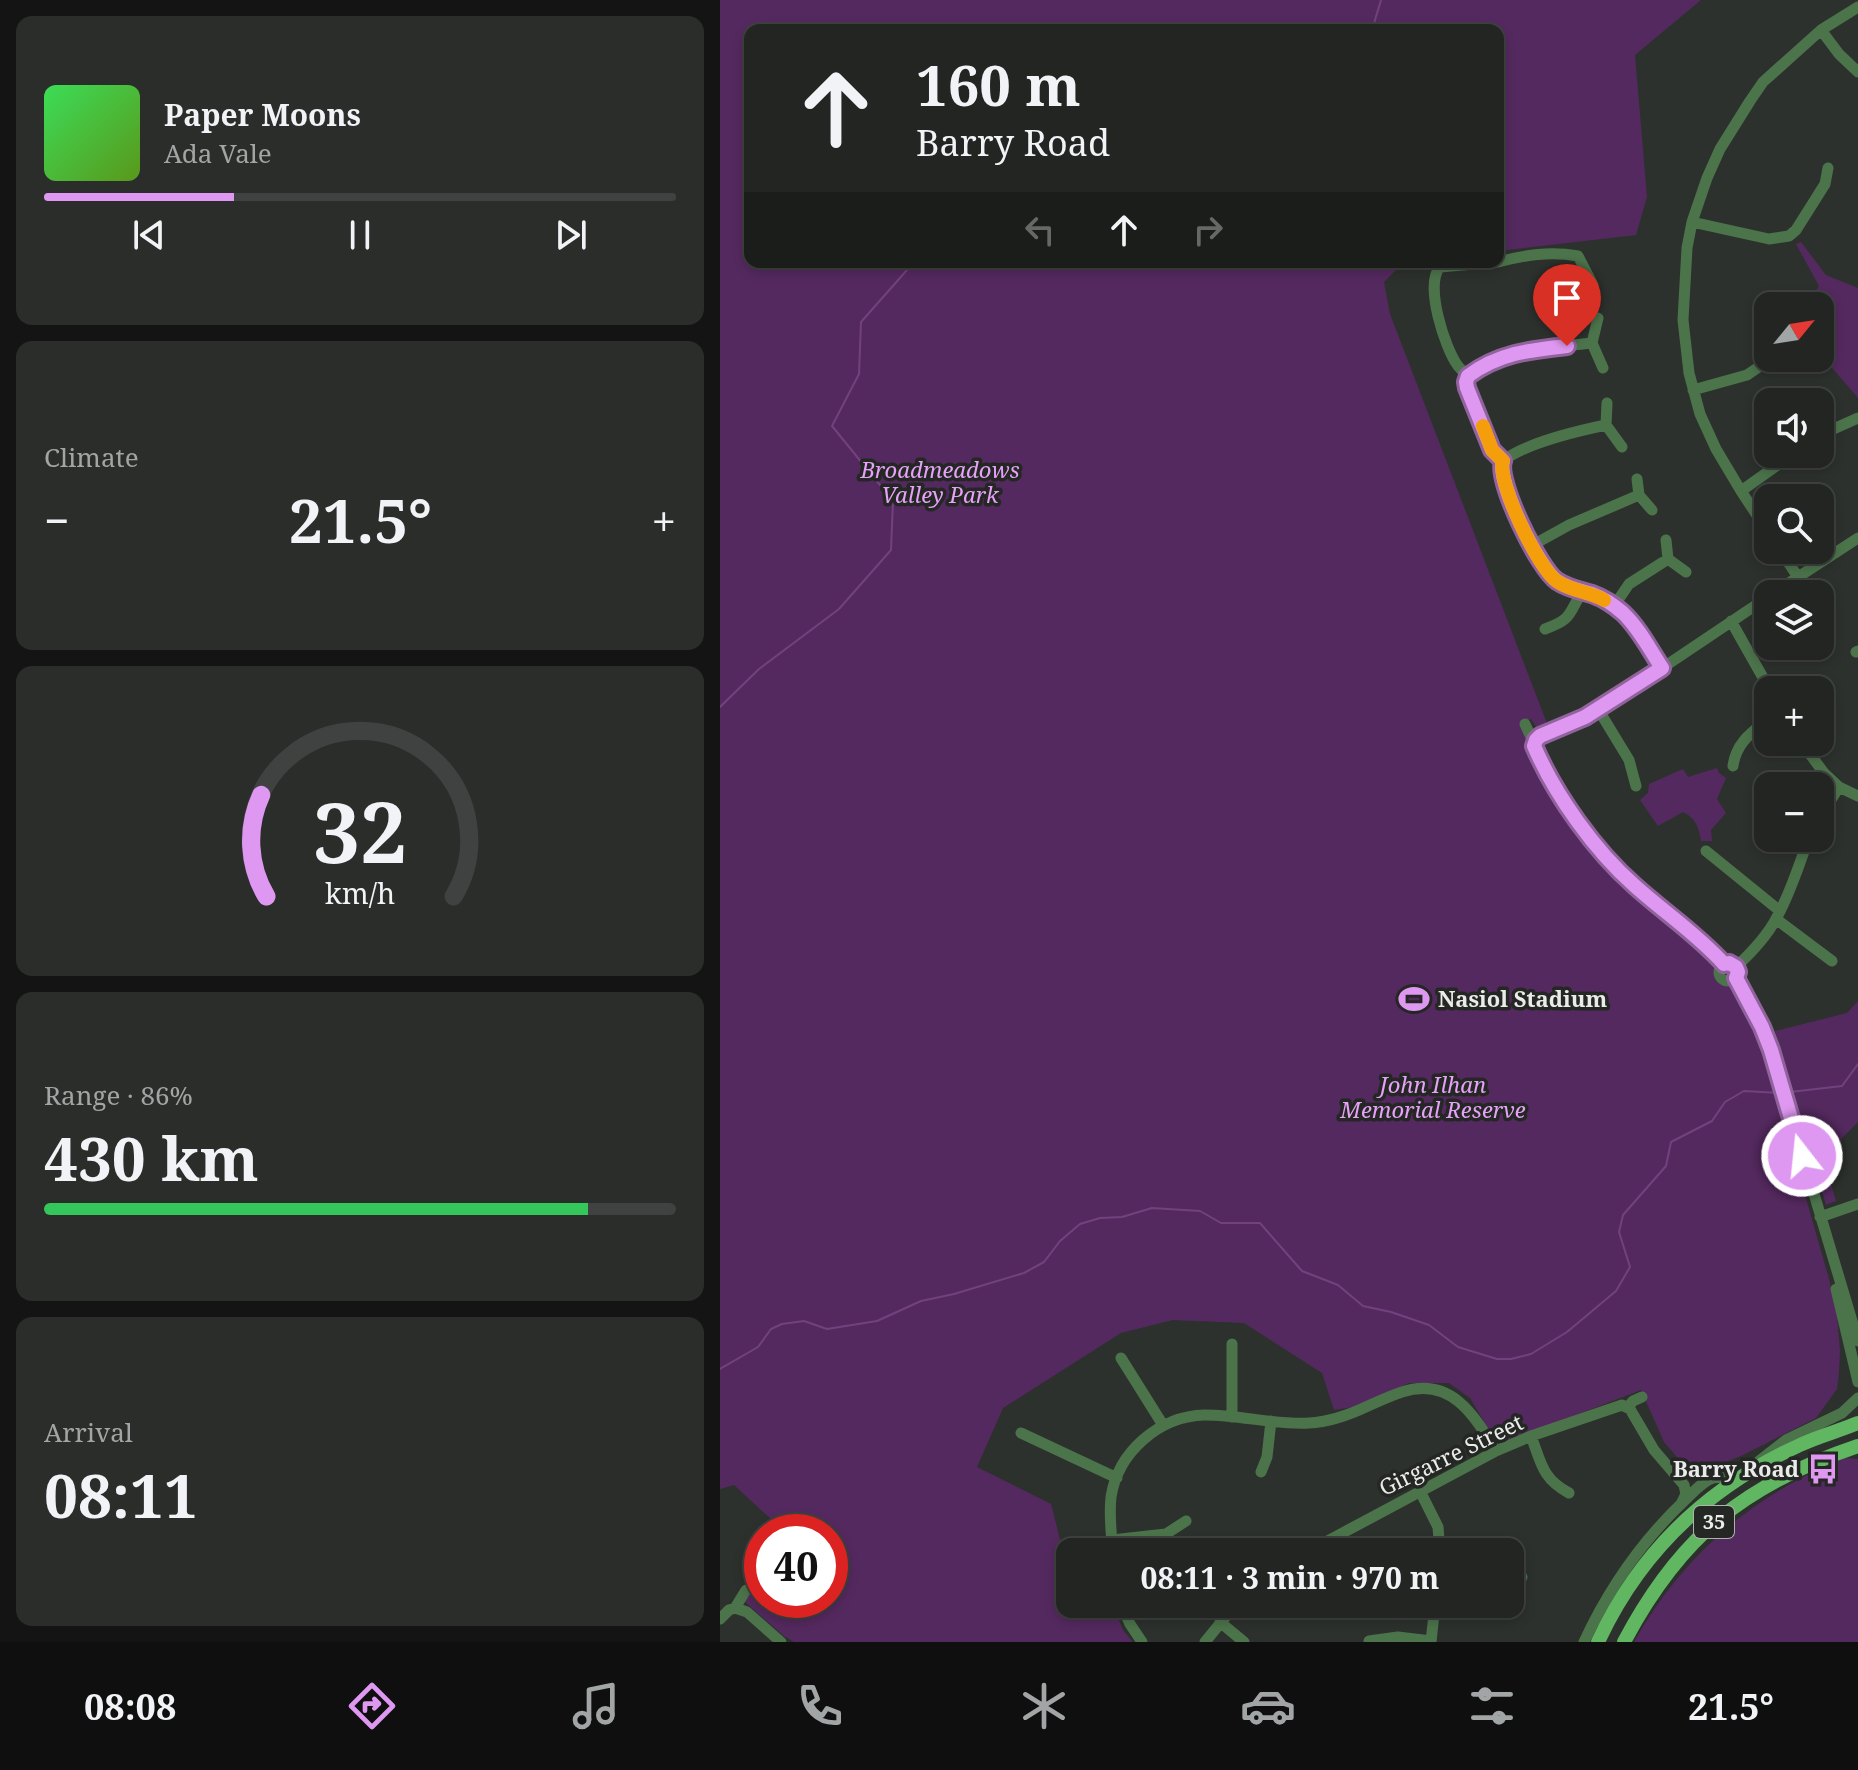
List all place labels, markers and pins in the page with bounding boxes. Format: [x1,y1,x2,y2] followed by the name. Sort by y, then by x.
[1533,264,1601,346] pin
[1397,982,1431,1016] sports icon: Nasiol Stadium
[1438,983,1607,1013] place label: Nasiol Stadium
[1806,1452,1840,1486] bus stop icon: Barry Road
[1673,1453,1799,1483] place label: Barry Road

